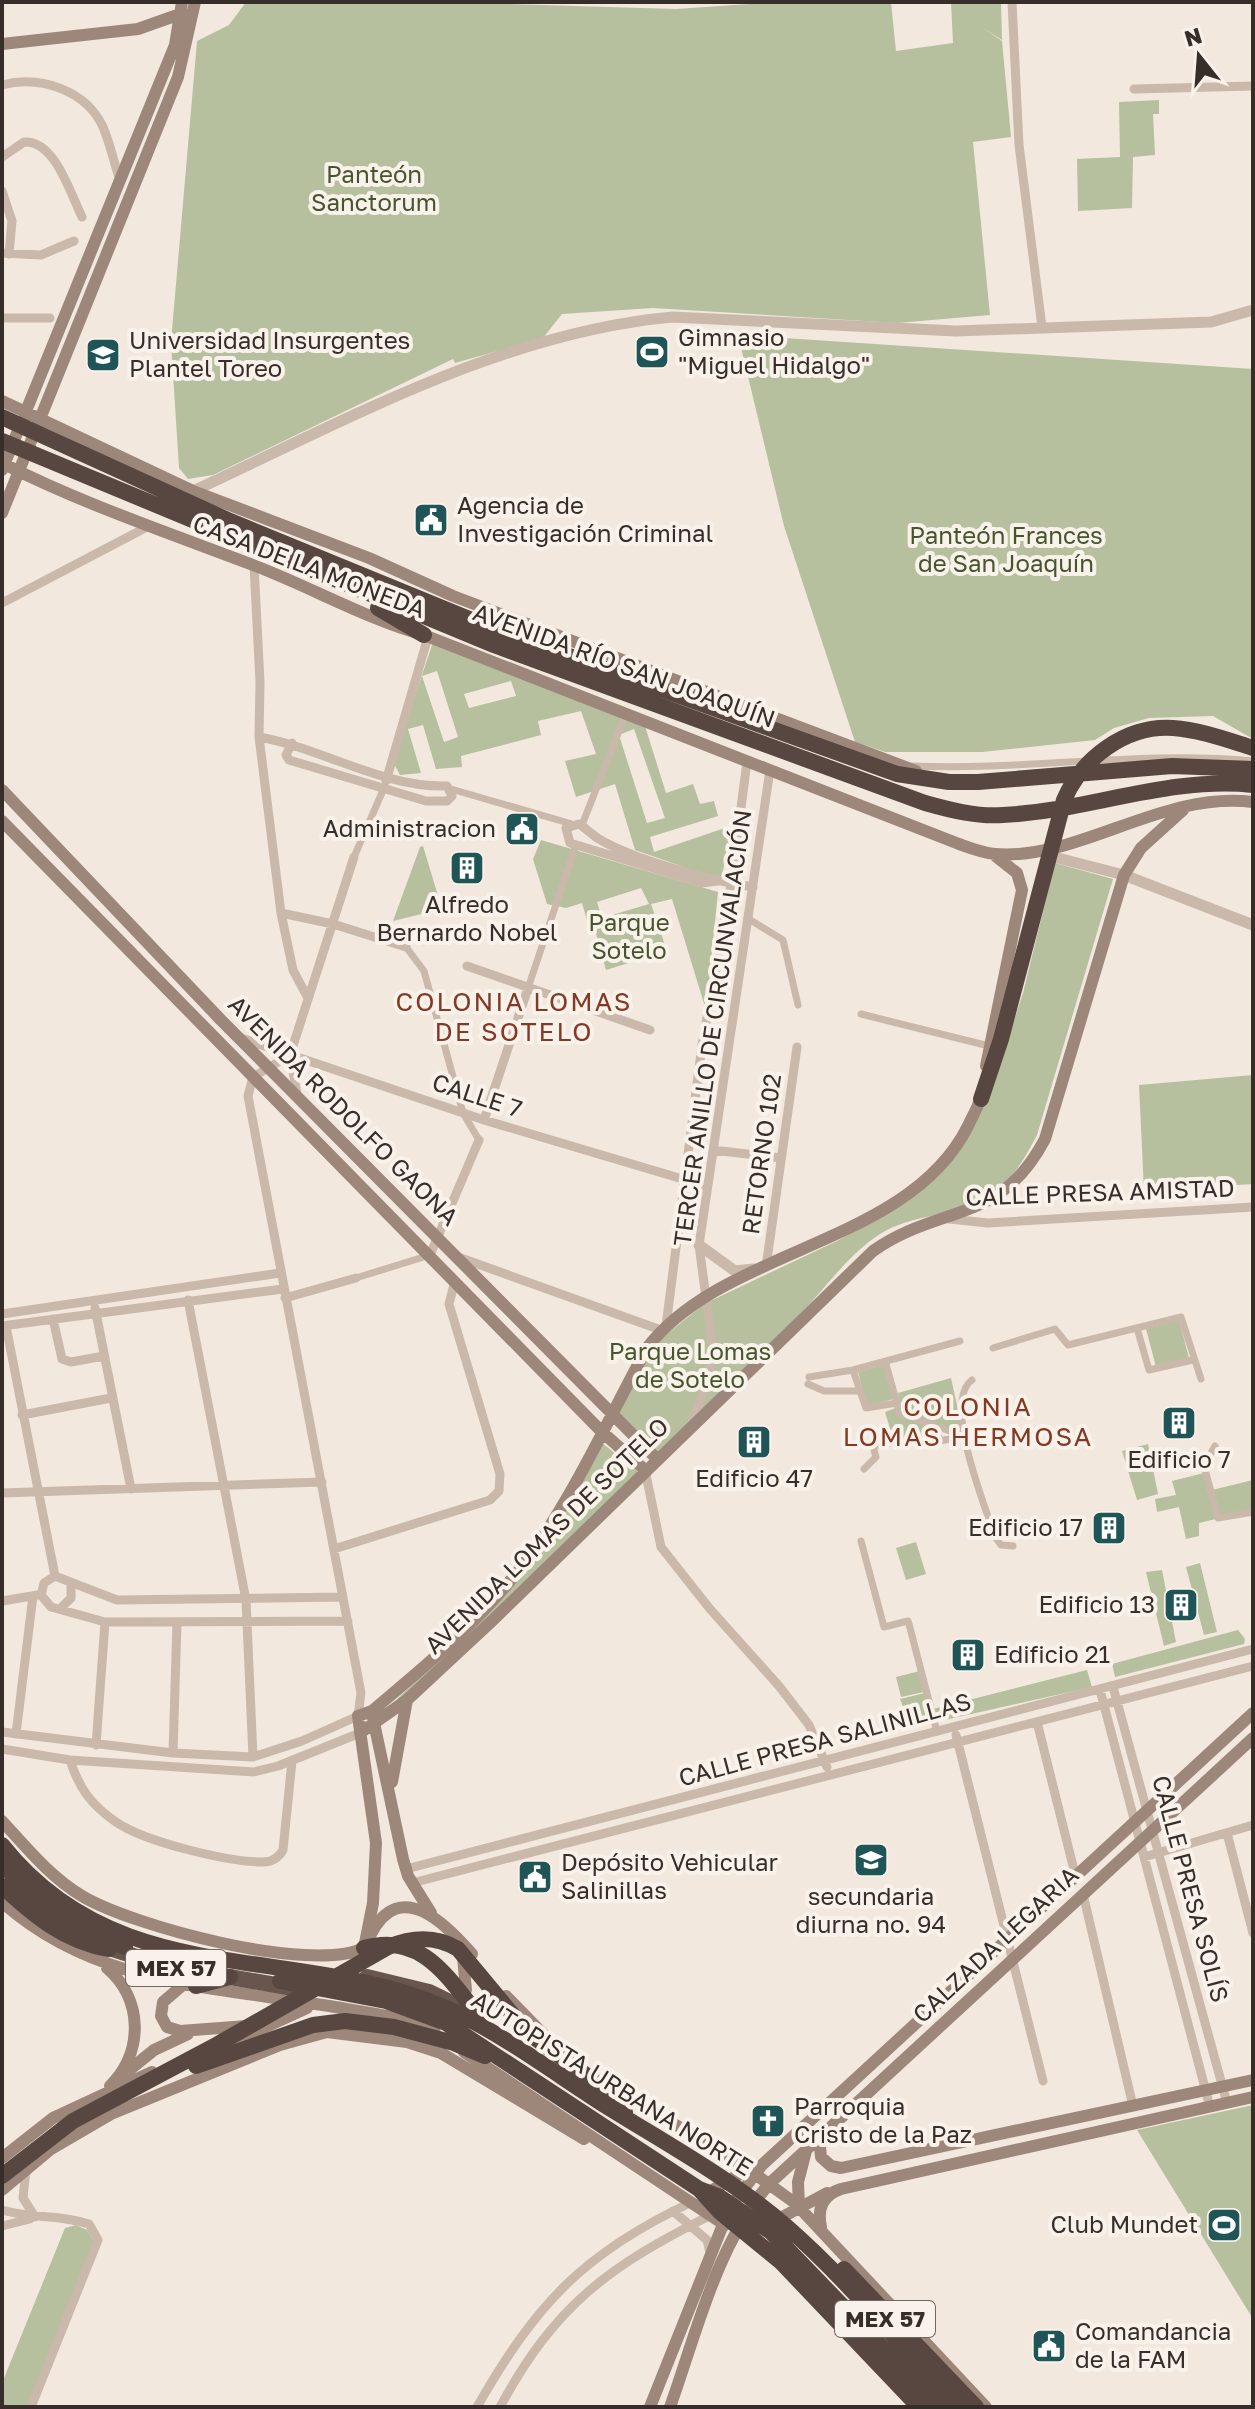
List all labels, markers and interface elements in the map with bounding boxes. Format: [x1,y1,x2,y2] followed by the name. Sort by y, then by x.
[1159,16,1239,96] north arrow
[1181,21,1205,52] text: N
[311,159,437,216] park label: Panteón Sanctorum
[678,322,870,379] place label: Gimnasio "Miguel Hidalgo"
[129,325,410,382] place label: Universidad Insurgentes Plantel Toreo
[633,333,671,371] sports icon: Gimnasio "Miguel Hidalgo"
[84,336,122,374] school or university icon: Universidad Insurgentes Plantel Toreo
[457,490,713,547] place label: Agencia de Investigación Criminal
[412,501,450,539] public building icon: Agencia de Investigación Criminal
[189,508,430,623] street label: CASA DE LA MONEDA
[909,520,1103,577] park label: Panteón Frances de San Joaquín
[470,596,779,733] street label: AVENIDA RÍO SAN JOAQUÍN
[666,808,757,1248] street label: TERCER ANILLO DE CIRCUNVALACIÓN
[503,810,541,848] public building icon: Administracion
[323,813,496,842] place label: Administracion
[448,849,486,887] building icon: Alfredo Bernardo Nobel
[377,889,557,946] place label: Alfredo Bernardo Nobel
[588,907,670,964] park label: Parque Sotelo
[396,986,632,1047] district label: COLONIA LOMAS DE SOTELO
[223,989,465,1231] street label: AVENIDA RODOLFO GAONA
[429,1066,526,1123] street label: CALLE 7
[735,1071,786,1236] street label: RETORNO 102
[965,1172,1235,1211] street label: CALLE PRESA AMISTAD
[609,1336,771,1393] park label: Parque Lomas de Sotelo
[843,1391,1093,1452] district label: COLONIA LOMAS HERMOSA
[1160,1404,1198,1442] building icon: Edificio 7
[418,1411,674,1659] street label: AVENIDA LOMAS DE SOTELO
[735,1423,773,1461] building icon: Edificio 47
[1127,1444,1231,1473] place label: Edificio 7
[695,1463,813,1492] place label: Edificio 47
[1090,1509,1128,1547] building icon: Edificio 17
[968,1512,1083,1541] place label: Edificio 17
[1162,1586,1200,1624] building icon: Edificio 13
[1039,1589,1155,1618] place label: Edificio 13
[949,1636,987,1674] building icon: Edificio 21
[994,1639,1110,1668] place label: Edificio 21
[675,1686,974,1792] street label: CALLE PRESA SALINILLAS
[1147,1772,1236,2005] street label: CALLE PRESA SOLÍS
[852,1841,890,1879] school or university icon: secundaria diurna no. 94
[561,1847,778,1904] place label: Depósito Vehicular Salinillas
[516,1858,554,1896] public building icon: Depósito Vehicular Salinillas
[906,1860,1084,2028] street label: CALZADA LEGARIA
[796,1881,946,1938] place label: secundaria diurna no. 94
[126,1950,226,1986] road number: MEX 57
[467,1984,759,2181] street label: AUTOPISTA URBANA NORTE
[794,2091,972,2148] place label: Parroquia Cristo de la Paz
[749,2102,787,2140] church icon: Parroquia Cristo de la Paz
[1205,2206,1243,2244] sports icon: Club Mundet
[1051,2209,1198,2238] place label: Club Mundet
[835,2301,935,2337] road number: MEX 57
[1075,2316,1231,2373] place label: Comandancia de la FAM
[1030,2327,1068,2365] public building icon: Comandancia de la FAM

